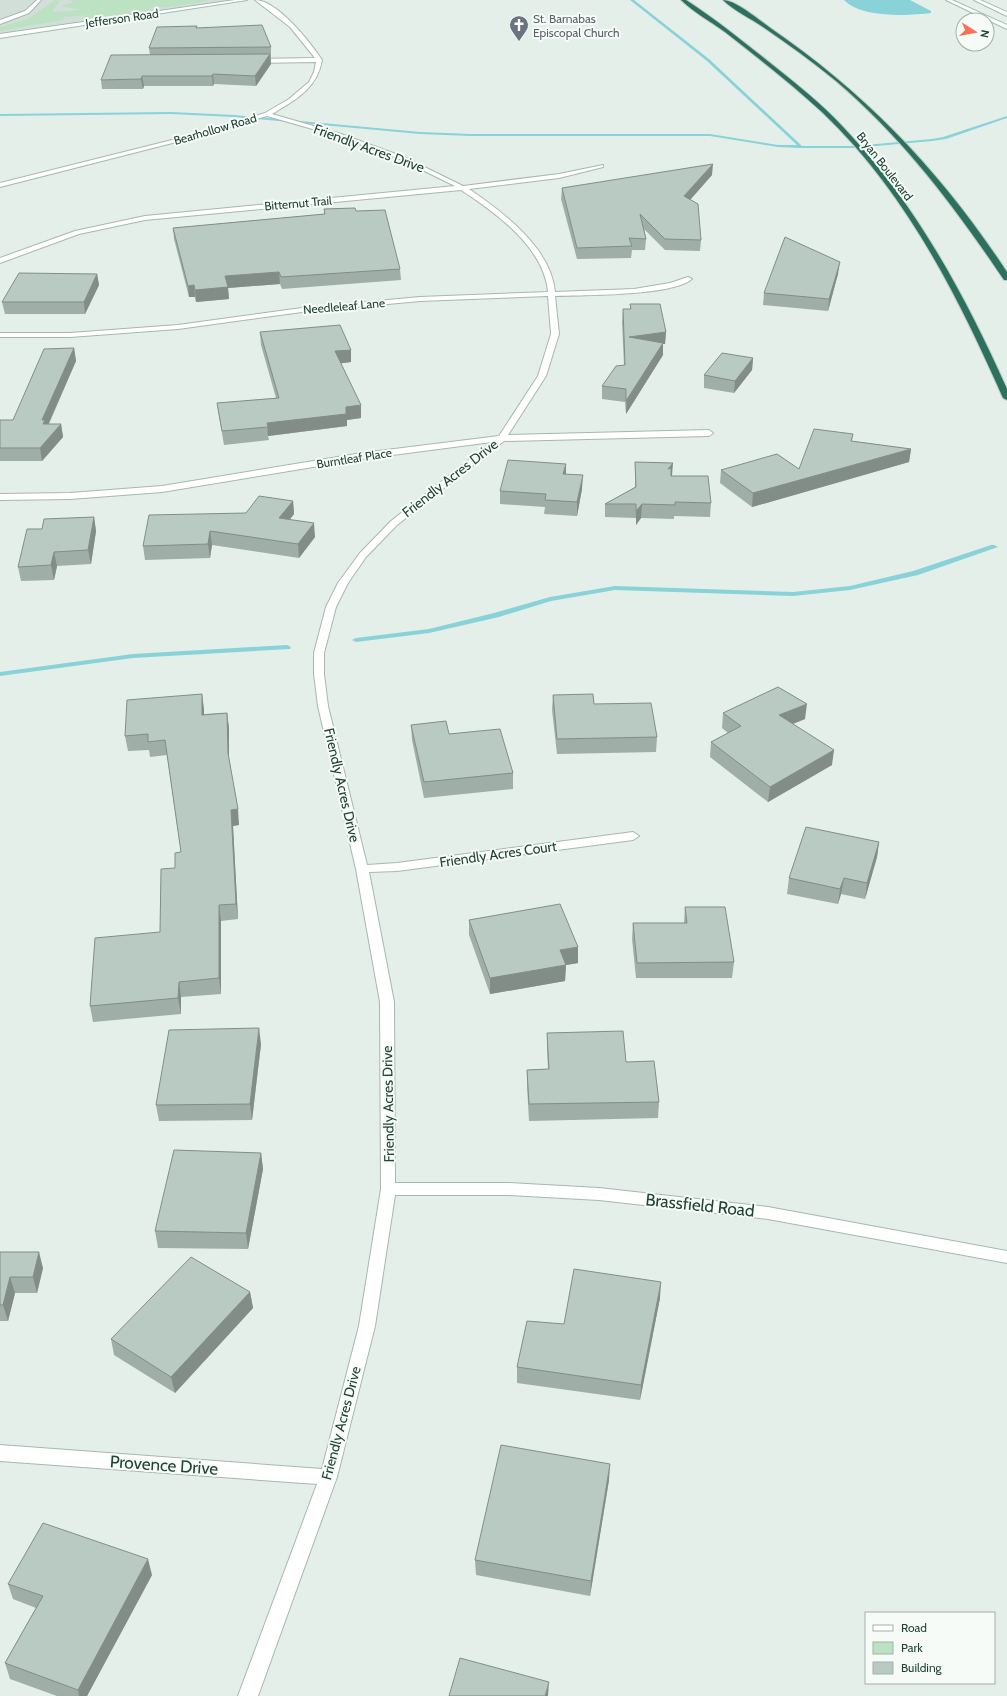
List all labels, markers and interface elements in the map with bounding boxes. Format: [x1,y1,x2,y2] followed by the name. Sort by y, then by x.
[83,5,160,31] street label: Jefferson Road
[533,11,619,40] place label: St. Barnabas Episcopal Church
[955,12,995,52] north arrow
[508,14,530,42] church icon: St. Barnabas Episcopal Church
[977,29,992,39] text: N
[172,110,258,148] street label: Bearhollow Road
[311,120,427,176] street label: Friendly Acres Drive
[854,129,916,203] street label: Bryan Boulevard
[264,193,332,213] street label: Bitternut Trail
[302,295,386,317] street label: Needleleaf Lane
[398,435,502,521] street label: Friendly Acres Drive
[315,445,393,471] street label: Burntleaf Place
[320,726,364,844] street label: Friendly Acres Drive
[438,837,558,871] street label: Friendly Acres Court
[378,1045,398,1163] street label: Friendly Acres Drive
[644,1189,756,1221] street label: Brassfield Road
[317,1364,365,1482] street label: Friendly Acres Drive
[109,1451,219,1479] street label: Provence Drive
[865,1612,995,1684] legend
[901,1620,927,1635] text: Road
[901,1640,923,1655] text: Park
[901,1660,943,1675] text: Building

